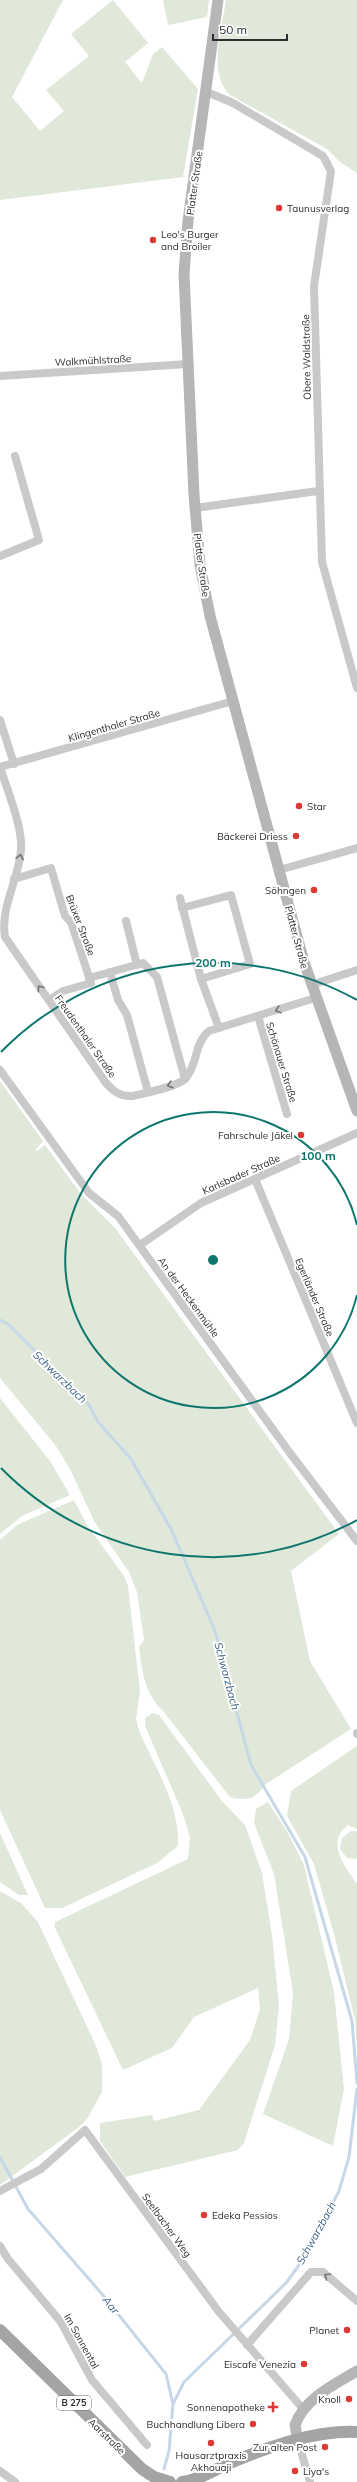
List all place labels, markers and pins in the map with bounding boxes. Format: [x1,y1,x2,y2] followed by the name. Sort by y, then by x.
[287,202,349,215] place label: Taunusverlag
[274,203,284,213] marker: Taunusverlag
[161,228,219,253] place label: Leo's Burger and Broiler
[148,235,158,245] marker: Leo's Burger and Broiler
[307,800,327,813] place label: Star
[294,801,304,811] marker: Star
[217,830,288,843] place label: Bäckerei Driess
[291,831,301,841] marker: Bäckerei Driess
[265,884,306,897] place label: Söhngen
[309,885,319,895] marker: Söhngen
[218,1129,293,1142] place label: Fahrschule Jäkel
[296,1130,306,1140] marker: Fahrschule Jäkel
[206,1253,220,1267] centre of rings
[212,2209,278,2222] place label: Edeka Pessios
[199,2210,209,2220] marker: Edeka Pessios
[309,2324,339,2337] place label: Planet
[342,2325,352,2335] marker: Planet
[224,2358,296,2371] place label: Eiscafe Venezia
[299,2359,309,2369] marker: Eiscafe Venezia
[318,2393,341,2406] place label: Knoll
[344,2394,354,2404] marker: Knoll
[187,2401,265,2414] place label: Sonnenapotheke
[268,2402,278,2412] marker: Sonnenapotheke
[146,2418,245,2431] place label: Buchhandlung Libera
[248,2419,258,2429] marker: Buchhandlung Libera
[206,2438,216,2448] marker: Hausarztpraxis Akhouaji
[253,2441,317,2454] place label: Zur alten Post
[320,2442,330,2452] marker: Zur alten Post
[176,2449,247,2474] place label: Hausarztpraxis Akhouaji
[303,2465,329,2478] place label: Liya's
[290,2466,300,2476] marker: Liya's

